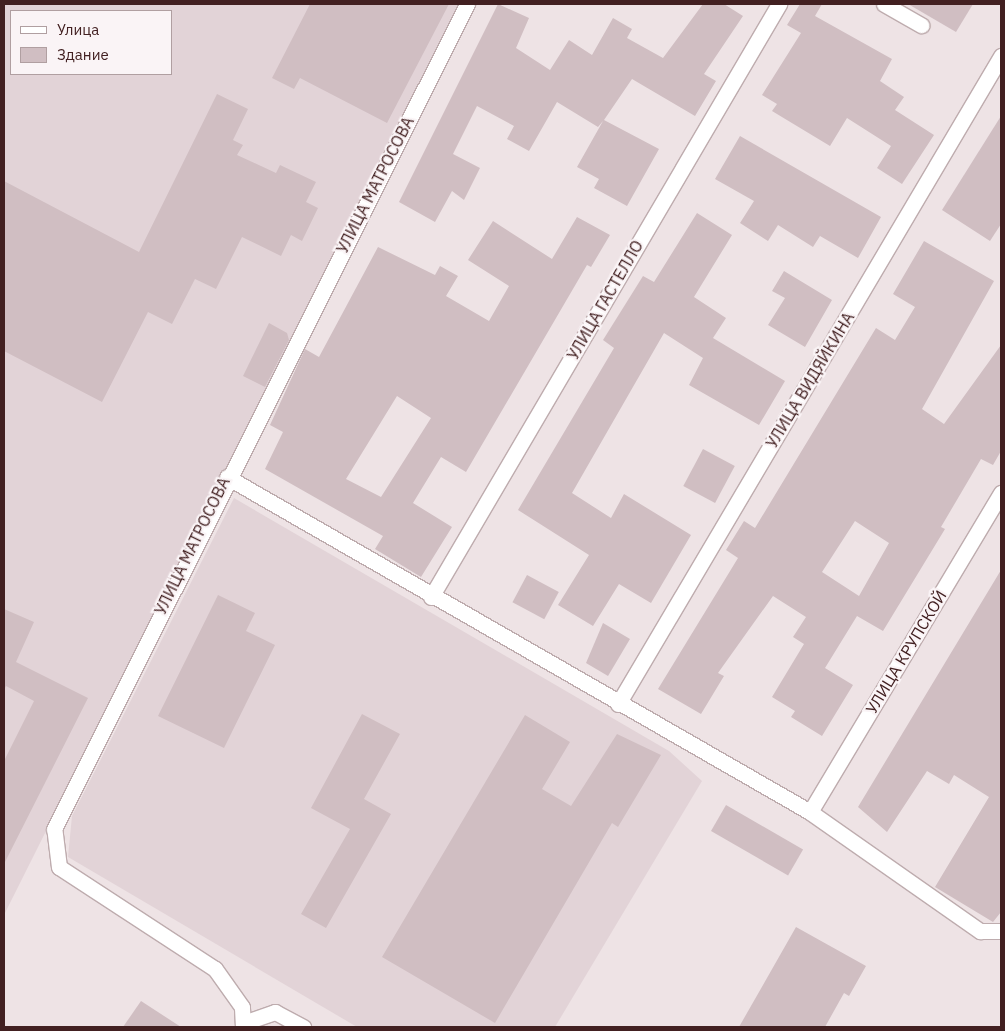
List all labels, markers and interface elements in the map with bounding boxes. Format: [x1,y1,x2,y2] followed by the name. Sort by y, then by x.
[10,10,172,75] legend
[57,20,99,39] text: Улица
[57,45,109,64] text: Здание
[332,114,418,256] street label: УЛИЦА МАТРОСОВА
[563,237,647,363] street label: УЛИЦА ГАСТЕЛЛО
[762,309,858,451] street label: УЛИЦА ВИДЯЙКИНА
[150,474,234,618] street label: УЛИЦА МАТРОСОВА
[862,587,950,717] street label: УЛИЦА КРУПСКОЙ

